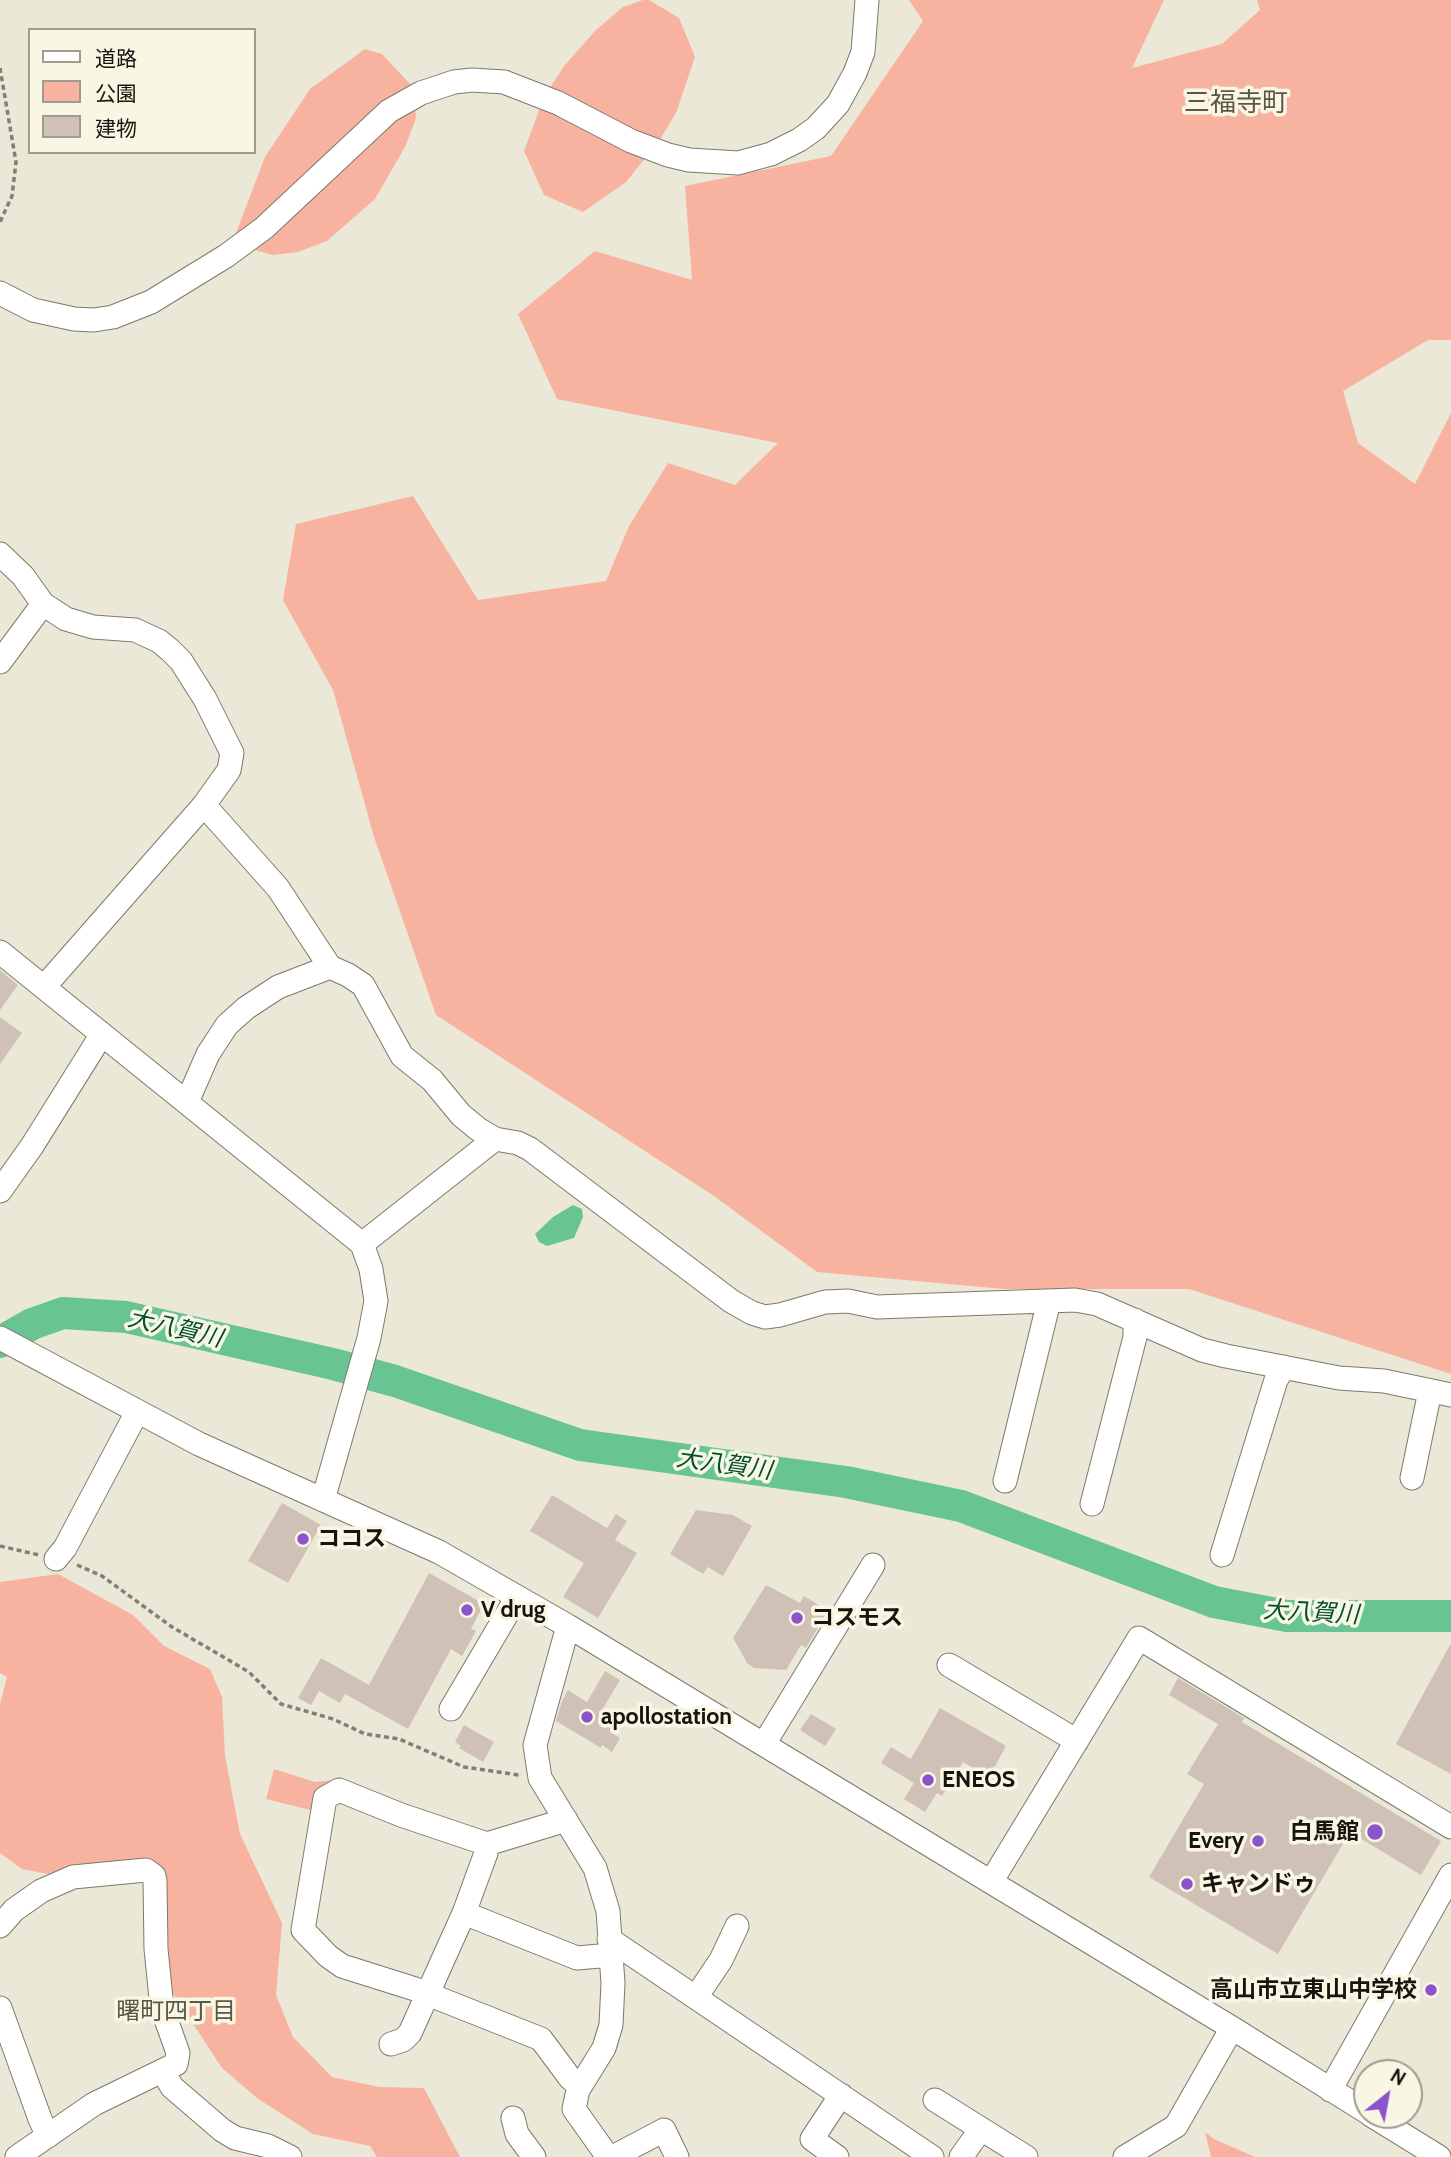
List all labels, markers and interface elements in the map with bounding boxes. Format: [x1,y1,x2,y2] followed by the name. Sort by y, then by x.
[28,28,256,154] legend
[95,46,137,71] text: 道路
[95,81,137,106] text: 公園
[1184,87,1288,119] district label: 三福寺町
[95,116,137,141] text: 建物
[125,1304,225,1354] water label: 大八賀川
[674,1444,774,1486] water label: 大八賀川
[317,1525,386,1553] place label: ココス
[295,1531,311,1547] marker: ココス
[481,1596,545,1624] place label: V drug
[1262,1596,1360,1630] water label: 大八賀川
[459,1602,475,1618] marker: V drug
[811,1604,903,1632] place label: コスモス
[789,1610,805,1626] marker: コスモス
[601,1703,732,1731] place label: apollostation
[579,1709,595,1725] marker: apollostation
[942,1766,1015,1794] place label: ENEOS
[920,1772,936,1788] marker: ENEOS
[1290,1818,1359,1846] place label: 白馬館
[1365,1822,1385,1842] marker: 白馬館
[1188,1827,1244,1855] place label: Every
[1250,1833,1266,1849] marker: Every
[1201,1870,1316,1898] place label: キャンドゥ
[1179,1876,1195,1892] marker: キャンドゥ
[1210,1976,1417,2004] place label: 高山市立東山中学校
[1423,1982,1439,1998] marker: 高山市立東山中学校
[116,1998,236,2026] district label: 曙町四丁目
[1353,2059,1423,2129] north arrow
[1386,2064,1410,2091] text: N

